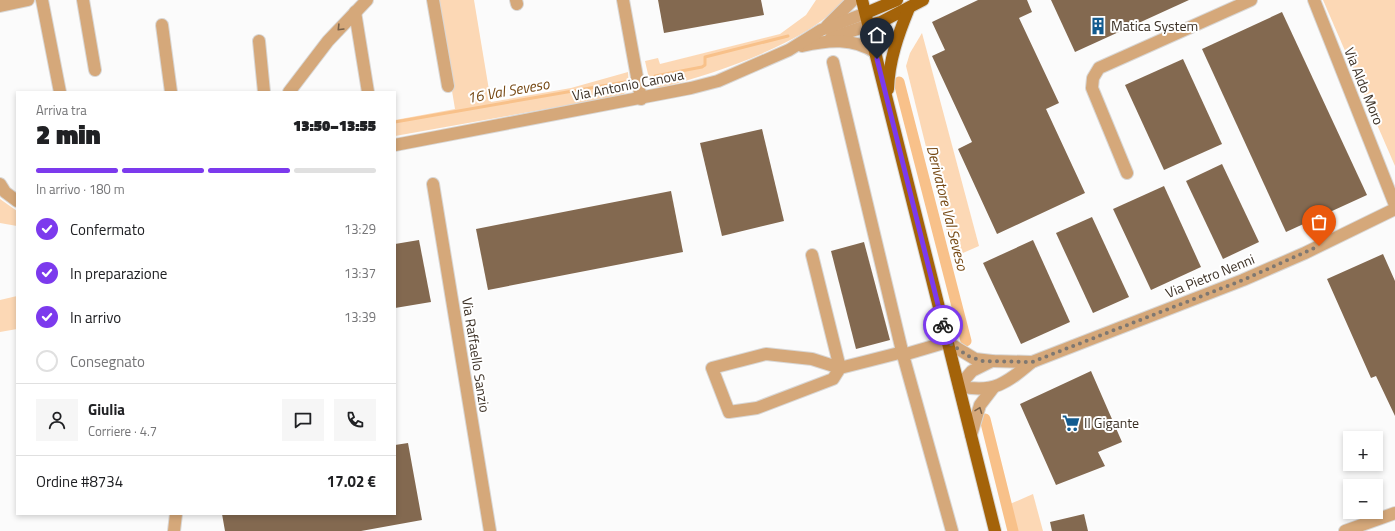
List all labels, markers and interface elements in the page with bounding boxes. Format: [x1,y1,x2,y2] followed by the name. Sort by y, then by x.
[1111,15,1198,36] place label: Matica System
[1088,16,1108,36] building icon: Matica System
[860,18,894,59] pin
[337,23,345,31] one-way arrow
[866,24,888,46] icon: home
[1339,44,1390,128] street label: Via Aldo Moro
[570,63,686,106] street label: Via Antonio Canova
[465,72,552,109] water label: 16 Val Seveso
[36,100,87,120] text: Arriva tra
[293,114,376,137] text: 13:50–13:55
[36,115,101,154] text: 2 min
[921,143,974,274] water label: Derivatore Val Seveso
[36,179,125,199] text: In arrivo · 180 m
[1302,205,1336,246] pin
[1308,211,1330,233] icon: bag
[36,218,58,240] icon: check
[70,218,145,241] text: Confermato
[344,219,376,239] text: 13:29
[1162,248,1257,303] street label: Via Pietro Nenni
[36,262,58,284] icon: check
[70,262,167,285] text: In preparazione
[344,263,376,283] text: 13:37
[457,296,496,414] street label: Via Raffaello Sanzio
[923,305,963,345] courier
[36,306,58,328] icon: check
[70,306,121,329] text: In arrivo
[344,307,376,327] text: 13:39
[932,314,954,336] icon: bike
[70,350,145,373] text: Consegnato
[88,398,125,421] text: Giulia
[36,399,78,441] button: person
[282,399,324,441] button: chat
[334,399,376,441] button: phone
[974,407,982,414] one-way arrow
[1084,412,1139,433] place label: Il Gigante
[1061,413,1081,433] supermarket icon: Il Gigante
[88,421,157,441] text: Corriere · 4.7
[1343,431,1383,519] map controls
[1343,431,1383,471] button: +
[36,470,123,493] text: Ordine #8734
[327,470,376,493] text: 17.02 €
[1343,479,1383,519] button: −

